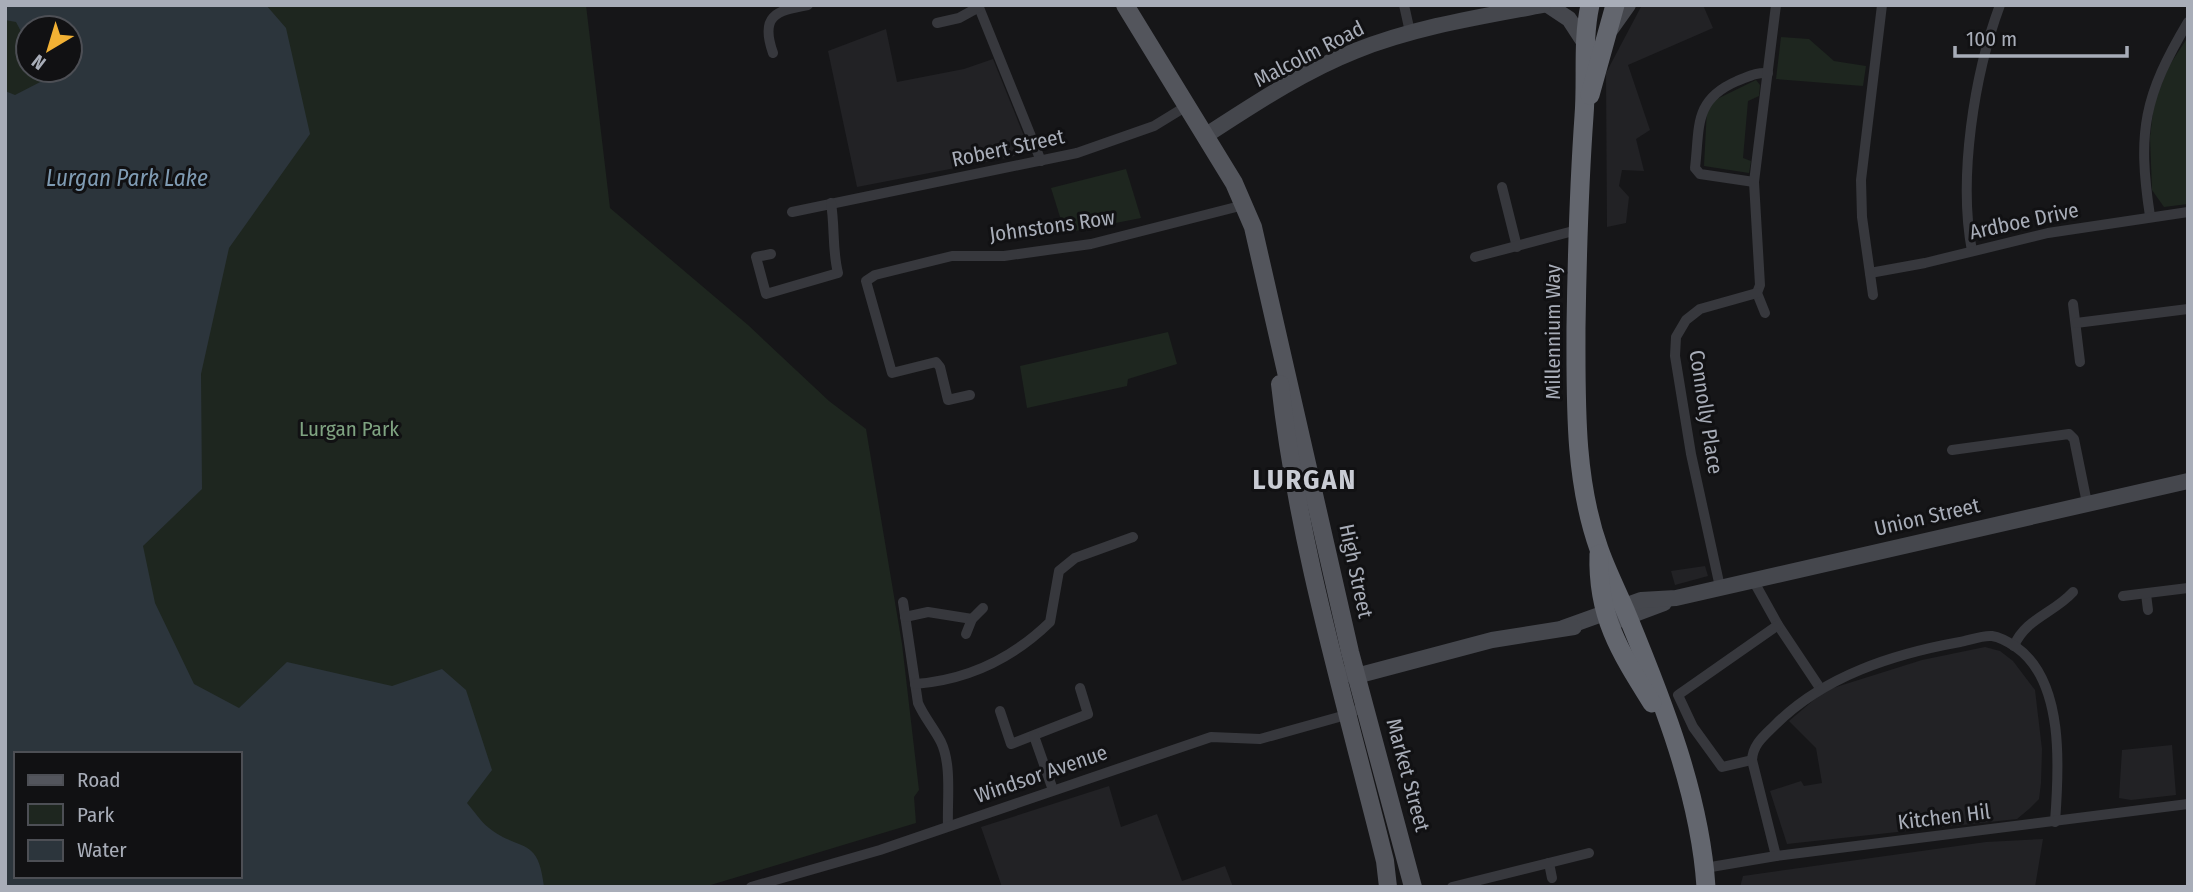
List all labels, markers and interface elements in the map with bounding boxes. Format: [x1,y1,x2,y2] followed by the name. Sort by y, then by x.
[14,14,84,84] north arrow
[1955,14,2126,58] scale bar
[1250,15,1368,93] street label: Malcolm Road
[1966,26,2017,52] text: 100 m
[27,49,50,75] text: N
[949,123,1067,173] street label: Robert Street
[46,164,208,192] water label: Lurgan Park Lake
[1967,197,2081,245] street label: Ardboe Drive
[988,204,1117,248] street label: Johnstons Row
[1540,264,1566,400] street label: Millennium Way
[1683,348,1729,476] street label: Connolly Place
[299,416,399,442] park label: Lurgan Park
[1253,463,1357,496] district label: LURGAN
[1872,492,1982,542] street label: Union Street
[1333,522,1379,621] street label: High Street
[1380,716,1436,834] street label: Market Street
[971,739,1111,809] street label: Windsor Avenue
[14,752,242,878] legend
[77,767,121,793] text: Road
[1896,798,1992,836] street label: Kitchen Hil
[77,802,115,828] text: Park
[77,837,127,863] text: Water

